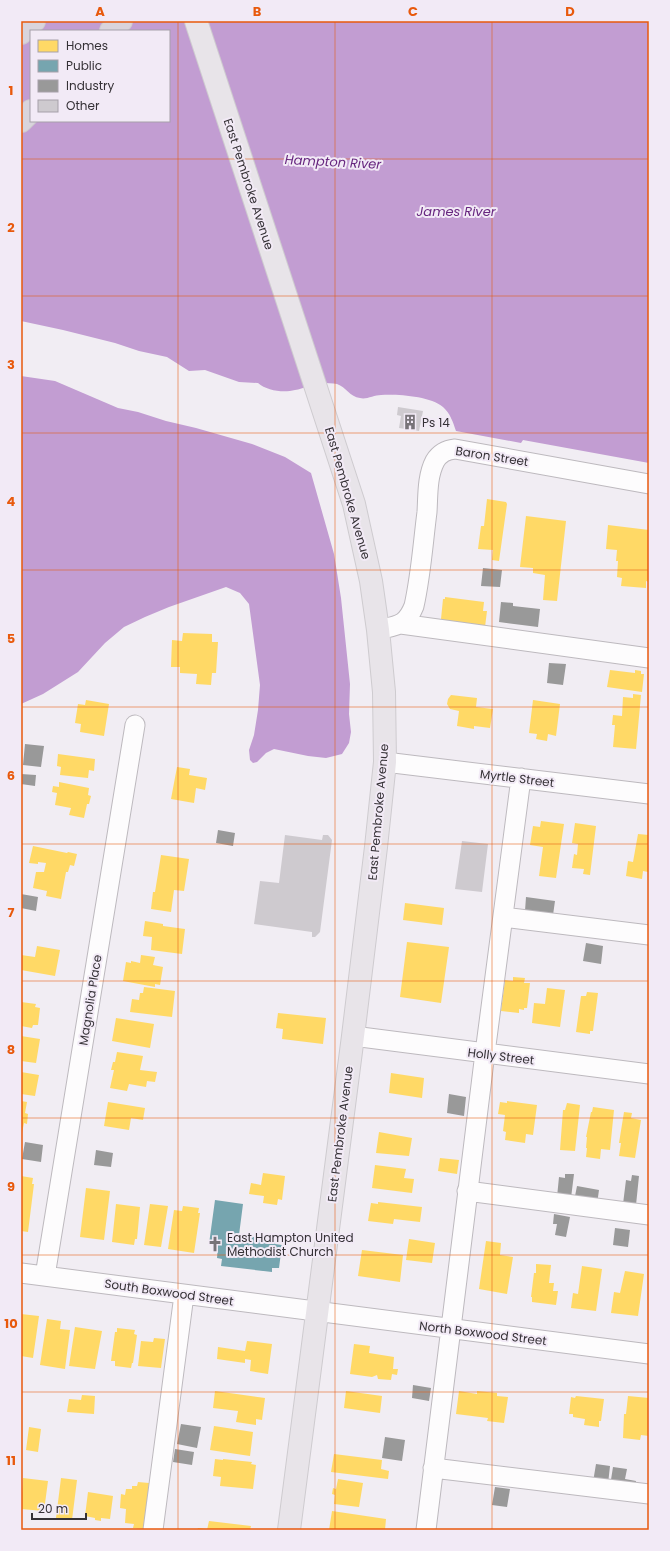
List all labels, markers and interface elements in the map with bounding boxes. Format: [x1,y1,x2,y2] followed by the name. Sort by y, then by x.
[95,2,105,21] text: A
[253,2,262,21] text: B
[408,2,418,21] text: C
[565,2,575,21] text: D
[30,30,170,122] legend
[66,37,108,54] text: Homes
[66,57,102,74] text: Public
[66,77,115,94] text: Industry
[9,81,13,100] text: 1
[66,97,100,114] text: Other
[220,116,278,252] street label: East Pembroke Avenue
[284,150,383,174] water label: Hampton River
[416,202,497,221] water label: James River
[7,218,15,237] text: 2
[7,355,15,374] text: 3
[401,413,419,431] building icon: Ps 14
[422,414,450,431] place label: Ps 14
[321,425,375,561] street label: East Pembroke Avenue
[454,442,530,470] street label: Baron Street
[7,492,16,511] text: 4
[7,629,15,648] text: 5
[364,743,392,881] street label: East Pembroke Avenue
[479,765,555,791] street label: Myrtle Street
[7,766,15,785] text: 6
[8,903,15,922] text: 7
[74,953,106,1047] street label: Magnolia Place
[7,1040,15,1059] text: 8
[467,1043,535,1069] street label: Holly Street
[323,1065,357,1203] street label: East Pembroke Avenue
[7,1177,15,1196] text: 9
[227,1229,354,1260] place label: East Hampton United Methodist Church
[206,1235,224,1253] church icon: East Hampton United Methodist Church
[103,1275,235,1309] street label: South Boxwood Street
[4,1314,18,1333] text: 10
[418,1317,548,1349] street label: North Boxwood Street
[6,1451,16,1470] text: 11
[32,1495,86,1521] scale bar
[38,1500,68,1517] text: 20 m

